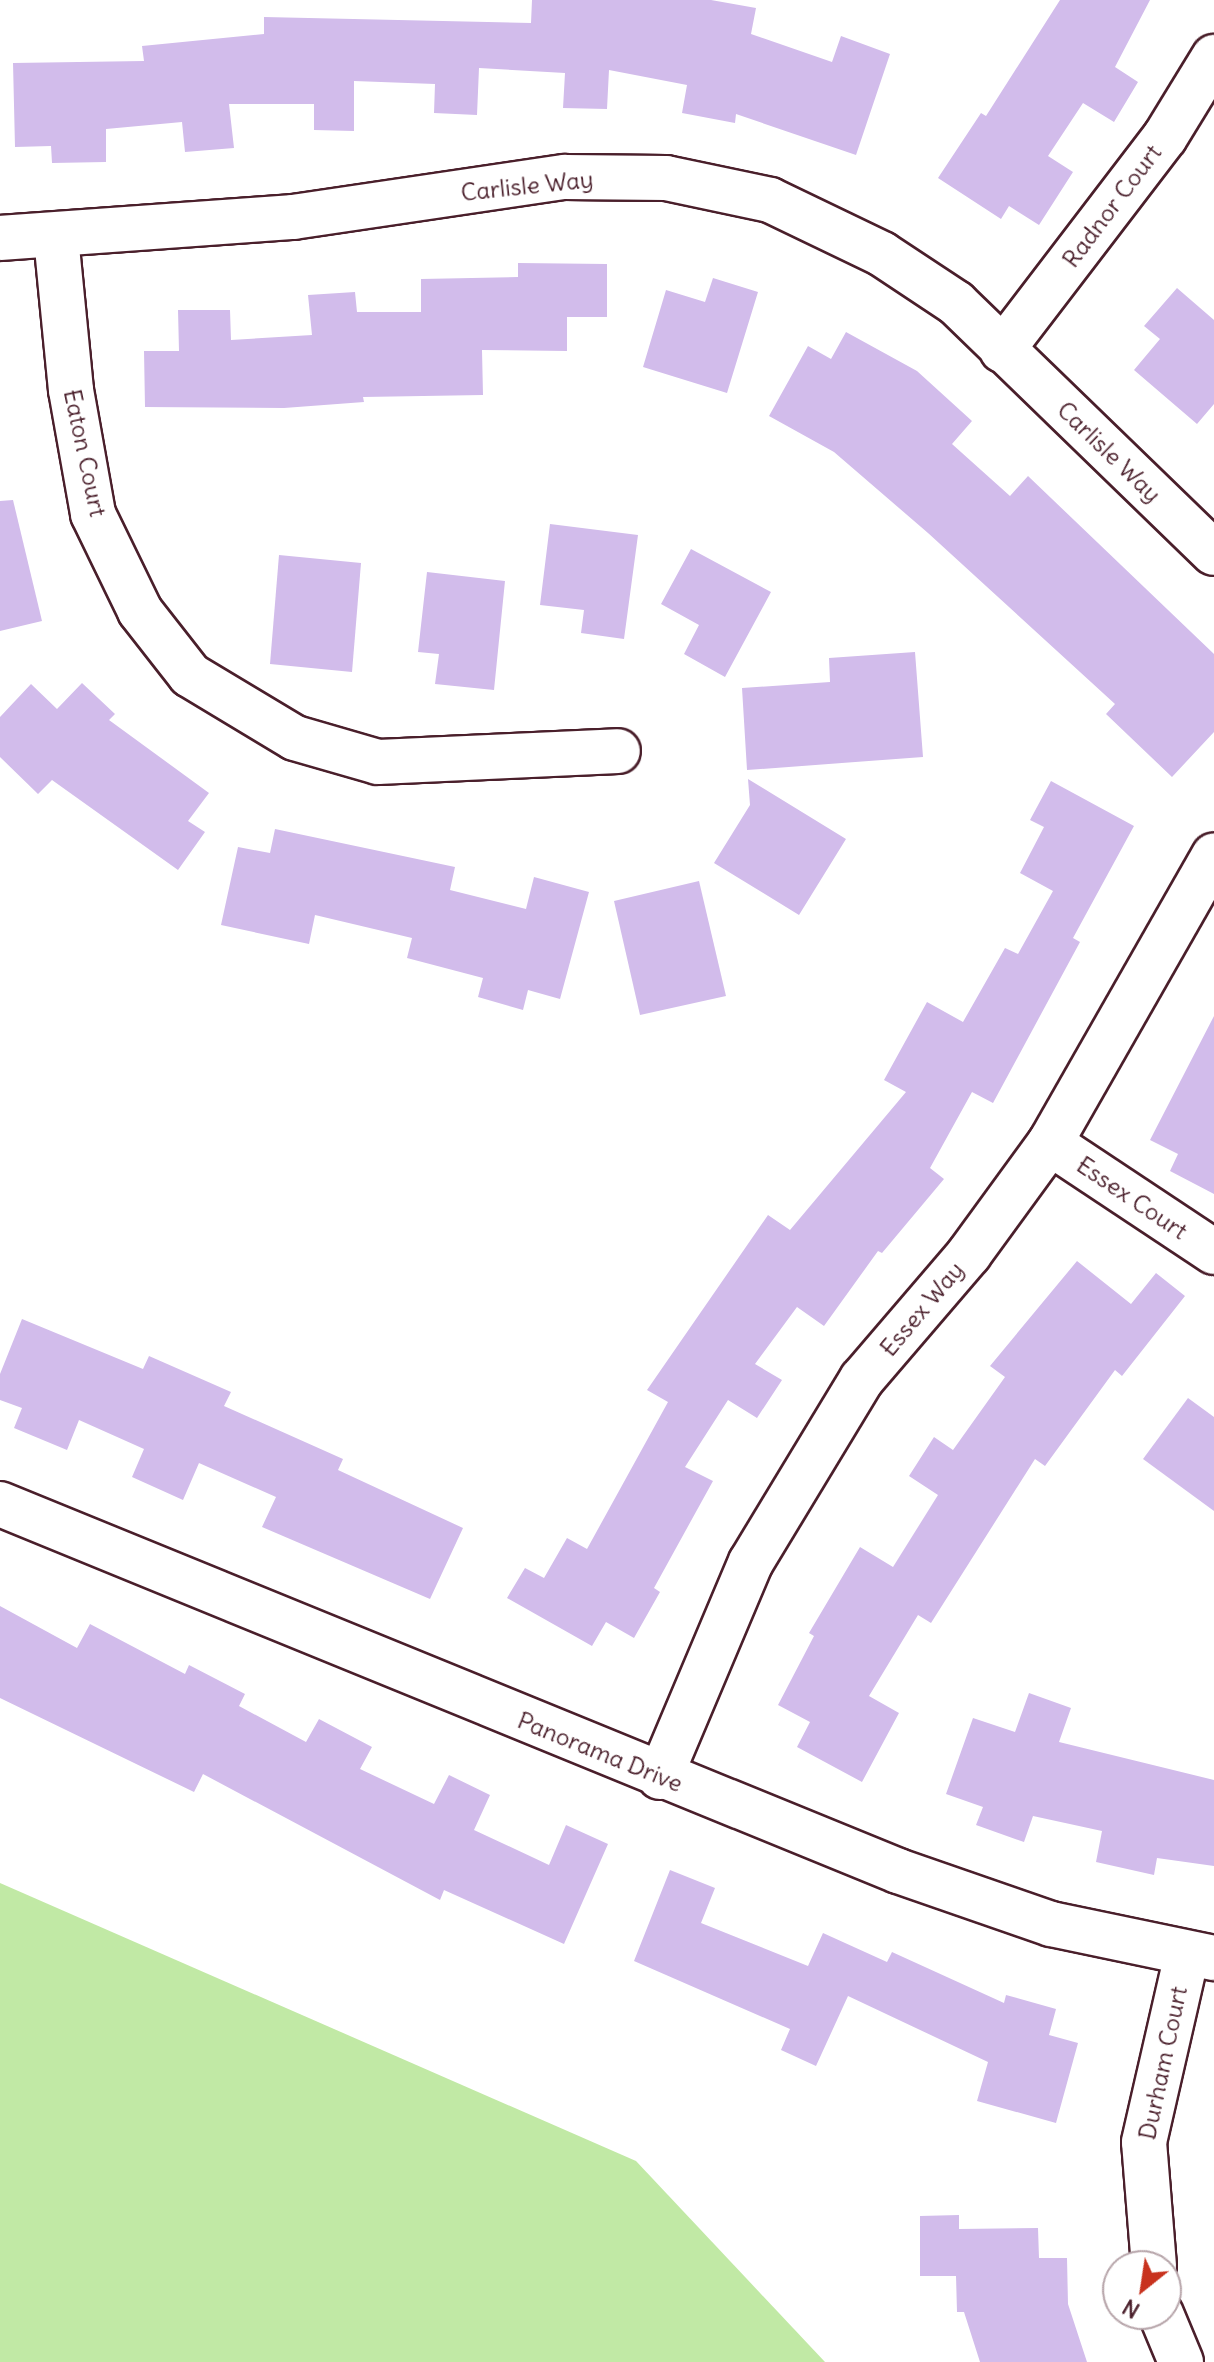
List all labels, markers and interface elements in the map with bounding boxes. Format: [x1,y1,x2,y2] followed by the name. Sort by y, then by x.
[1056,139,1168,273] street label: Radnor Court
[459,165,595,207] street label: Carlisle Way
[57,387,113,519] street label: Eaton Court
[1051,395,1167,509] street label: Carlisle Way
[1071,1150,1193,1246] street label: Essex Court
[874,1256,970,1362] street label: Essex Way
[513,1706,687,1798] street label: Panorama Drive
[1133,1984,1193,2142] street label: Durham Court
[1102,2250,1182,2330] north arrow
[1117,2293,1145,2325] text: N

